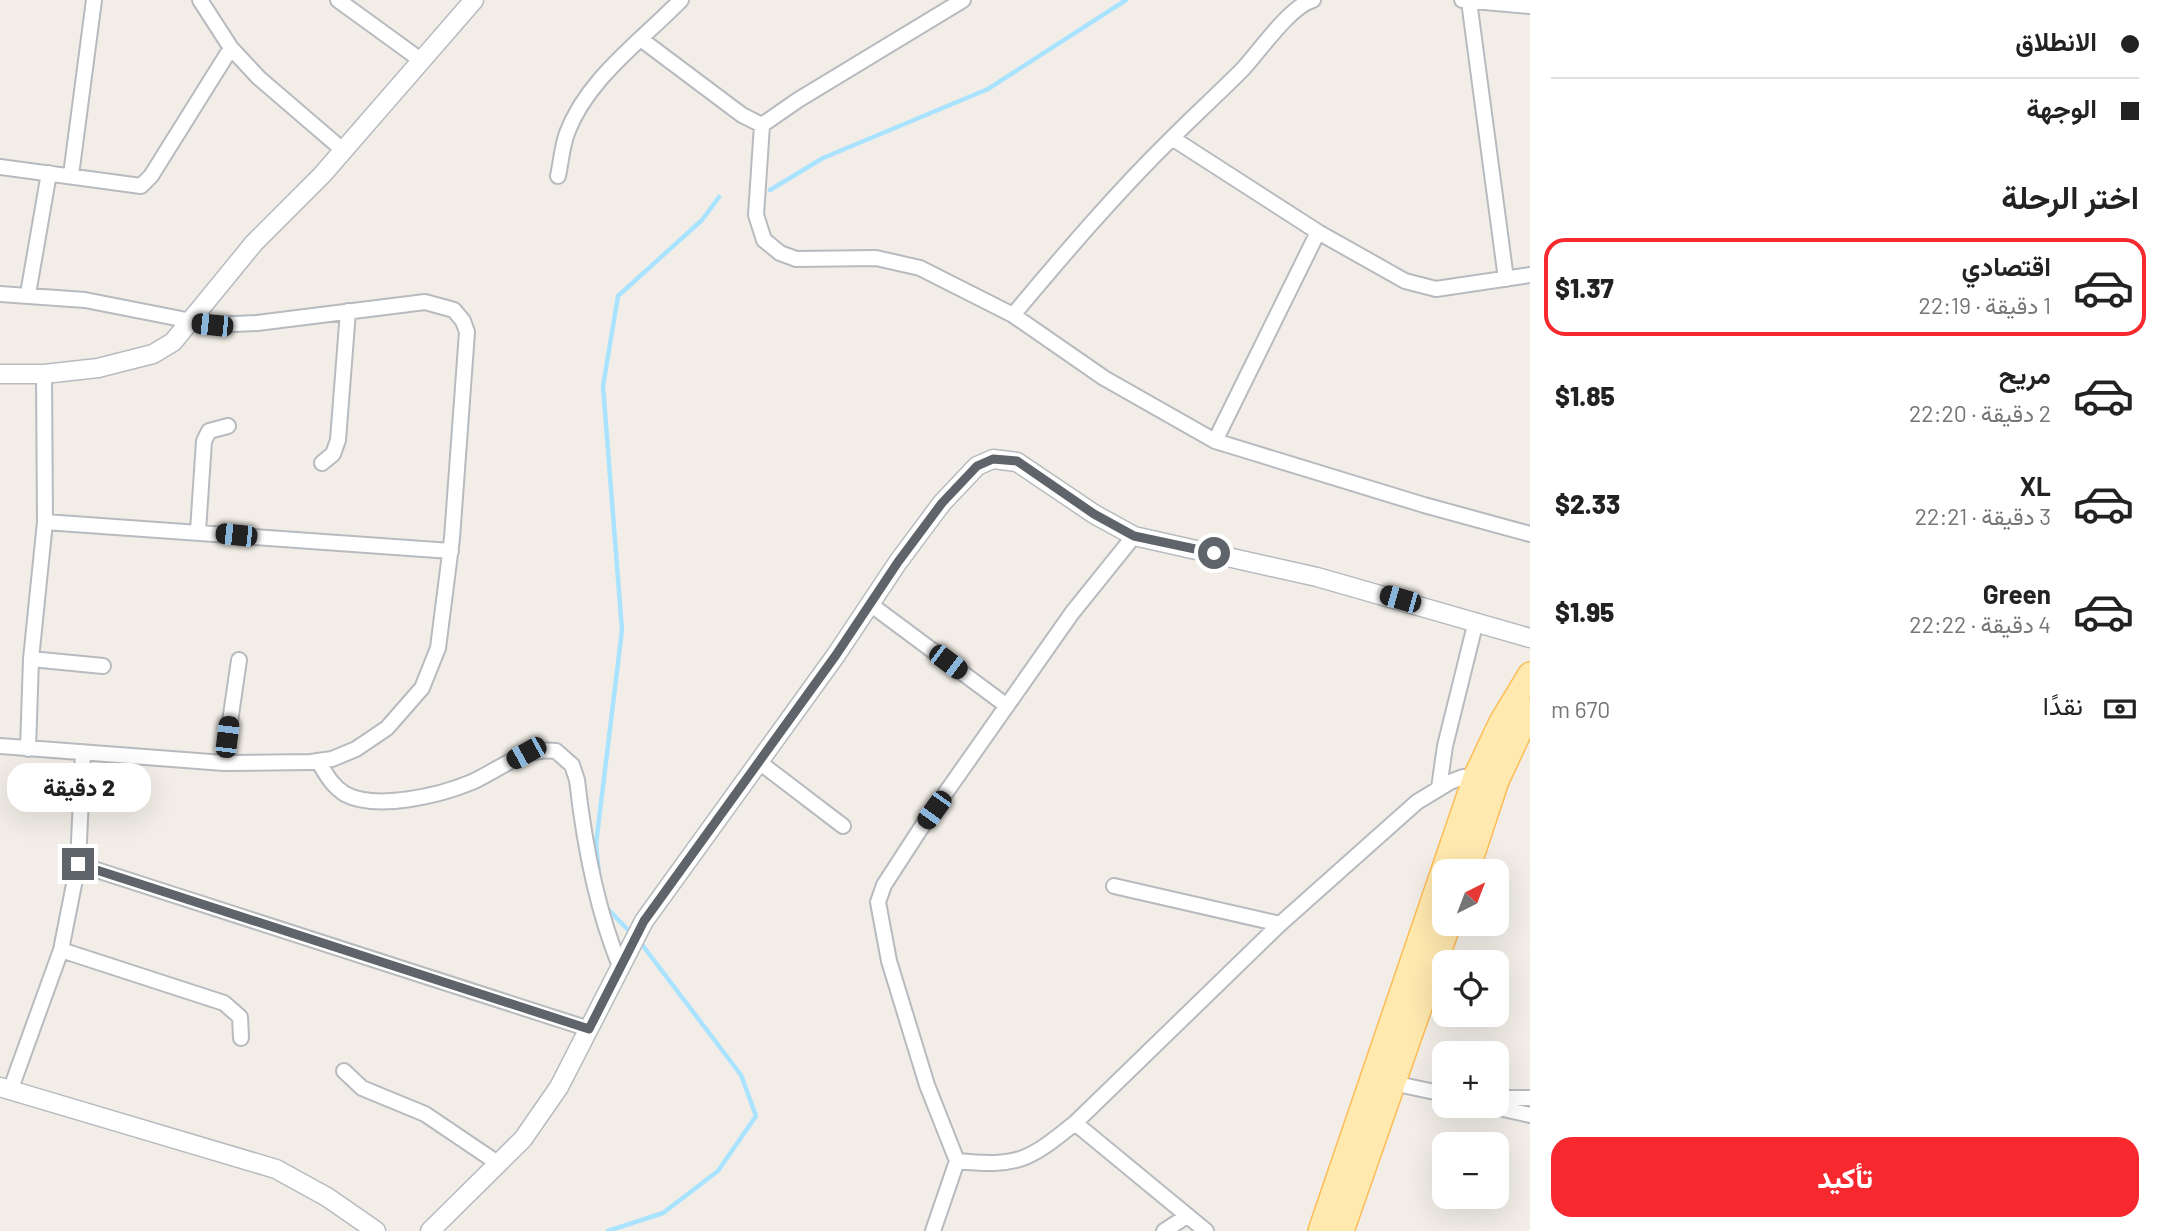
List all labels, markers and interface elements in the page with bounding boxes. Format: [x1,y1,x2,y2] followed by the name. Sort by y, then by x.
[2015,25,2097,56] text: الانطلاق
[2026,92,2097,123] text: الوجهة
[2001,177,2139,215] text: اختر الرحلة
[1962,250,2051,281] text: اقتصادي
[2072,256,2135,319] icon: car
[1555,272,1614,303] text: $1.37
[1919,291,2051,319] text: 1 دقيقة · 22:19
[191,312,234,338] car
[1999,358,2051,389] text: مريح
[2072,364,2135,427] icon: car
[1555,380,1615,411] text: $1.85
[1909,399,2051,427] text: 2 دقيقة · 22:20
[2020,470,2051,501] text: XL
[2072,472,2135,535] icon: car
[1555,488,1620,519] text: $2.33
[1915,502,2051,530] text: 3 دقيقة · 22:21
[215,522,258,548] car
[1198,537,1230,569] route start
[1983,578,2051,609] text: Green
[2072,580,2135,643] icon: car
[1377,583,1424,615] car
[1555,596,1614,627] text: $1.95
[1909,610,2051,638] text: 4 دقيقة · 22:22
[925,641,972,683] car
[2043,689,2083,720] text: نقدًا
[2101,690,2139,728] icon: cash
[1551,695,1610,723] text: 670 m
[215,715,240,759] car
[503,734,550,772] car
[6,762,150,812] callout: 2 دقيقة
[43,773,115,801] text: 2 دقيقة
[914,787,955,833] car
[62,848,94,880] route end
[1432,859,1508,936] north arrow
[1432,859,1509,1209] map controls
[1432,950,1509,1027] button: locate
[1432,1041,1509,1118] button: +
[1432,1132,1509,1209] button: −
[1551,1137,2139,1217] button: تأكيد

